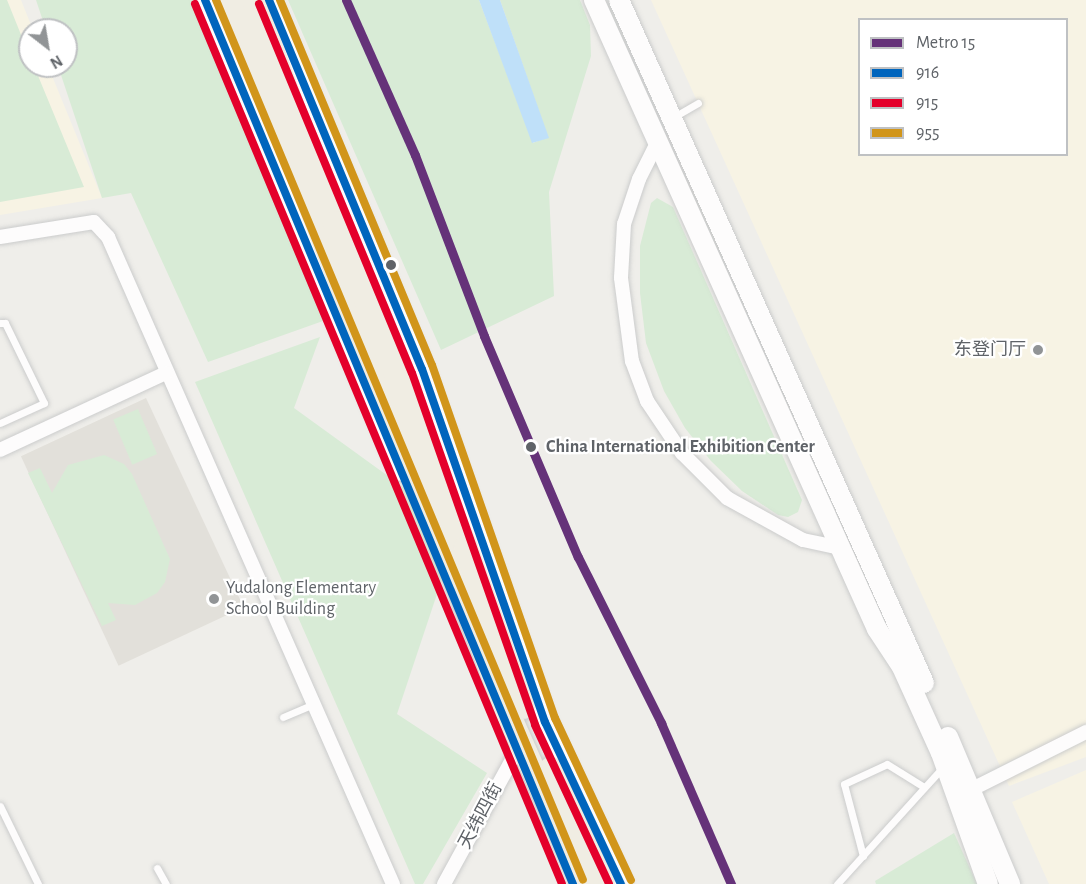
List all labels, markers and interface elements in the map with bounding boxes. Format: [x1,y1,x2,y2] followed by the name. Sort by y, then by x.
[18,18,78,78] north arrow
[858,18,1068,156] legend
[916,34,975,52] text: Metro 15
[47,52,65,71] text: N
[916,64,939,82] text: 916
[916,94,938,112] text: 915
[916,124,940,142] text: 955
[385,259,397,271] unlabelled marker
[954,339,1026,361] place label: 东登门厅
[1031,343,1045,357] marker: 东登门厅
[546,436,815,458] place label: China International Exhibition Center
[521,437,541,457] marker: China International Exhibition Center
[226,578,376,620] place label: Yudalong Elementary School Building
[207,592,221,606] marker: Yudalong Elementary School Building
[455,779,507,853] street label: 天纬四街

